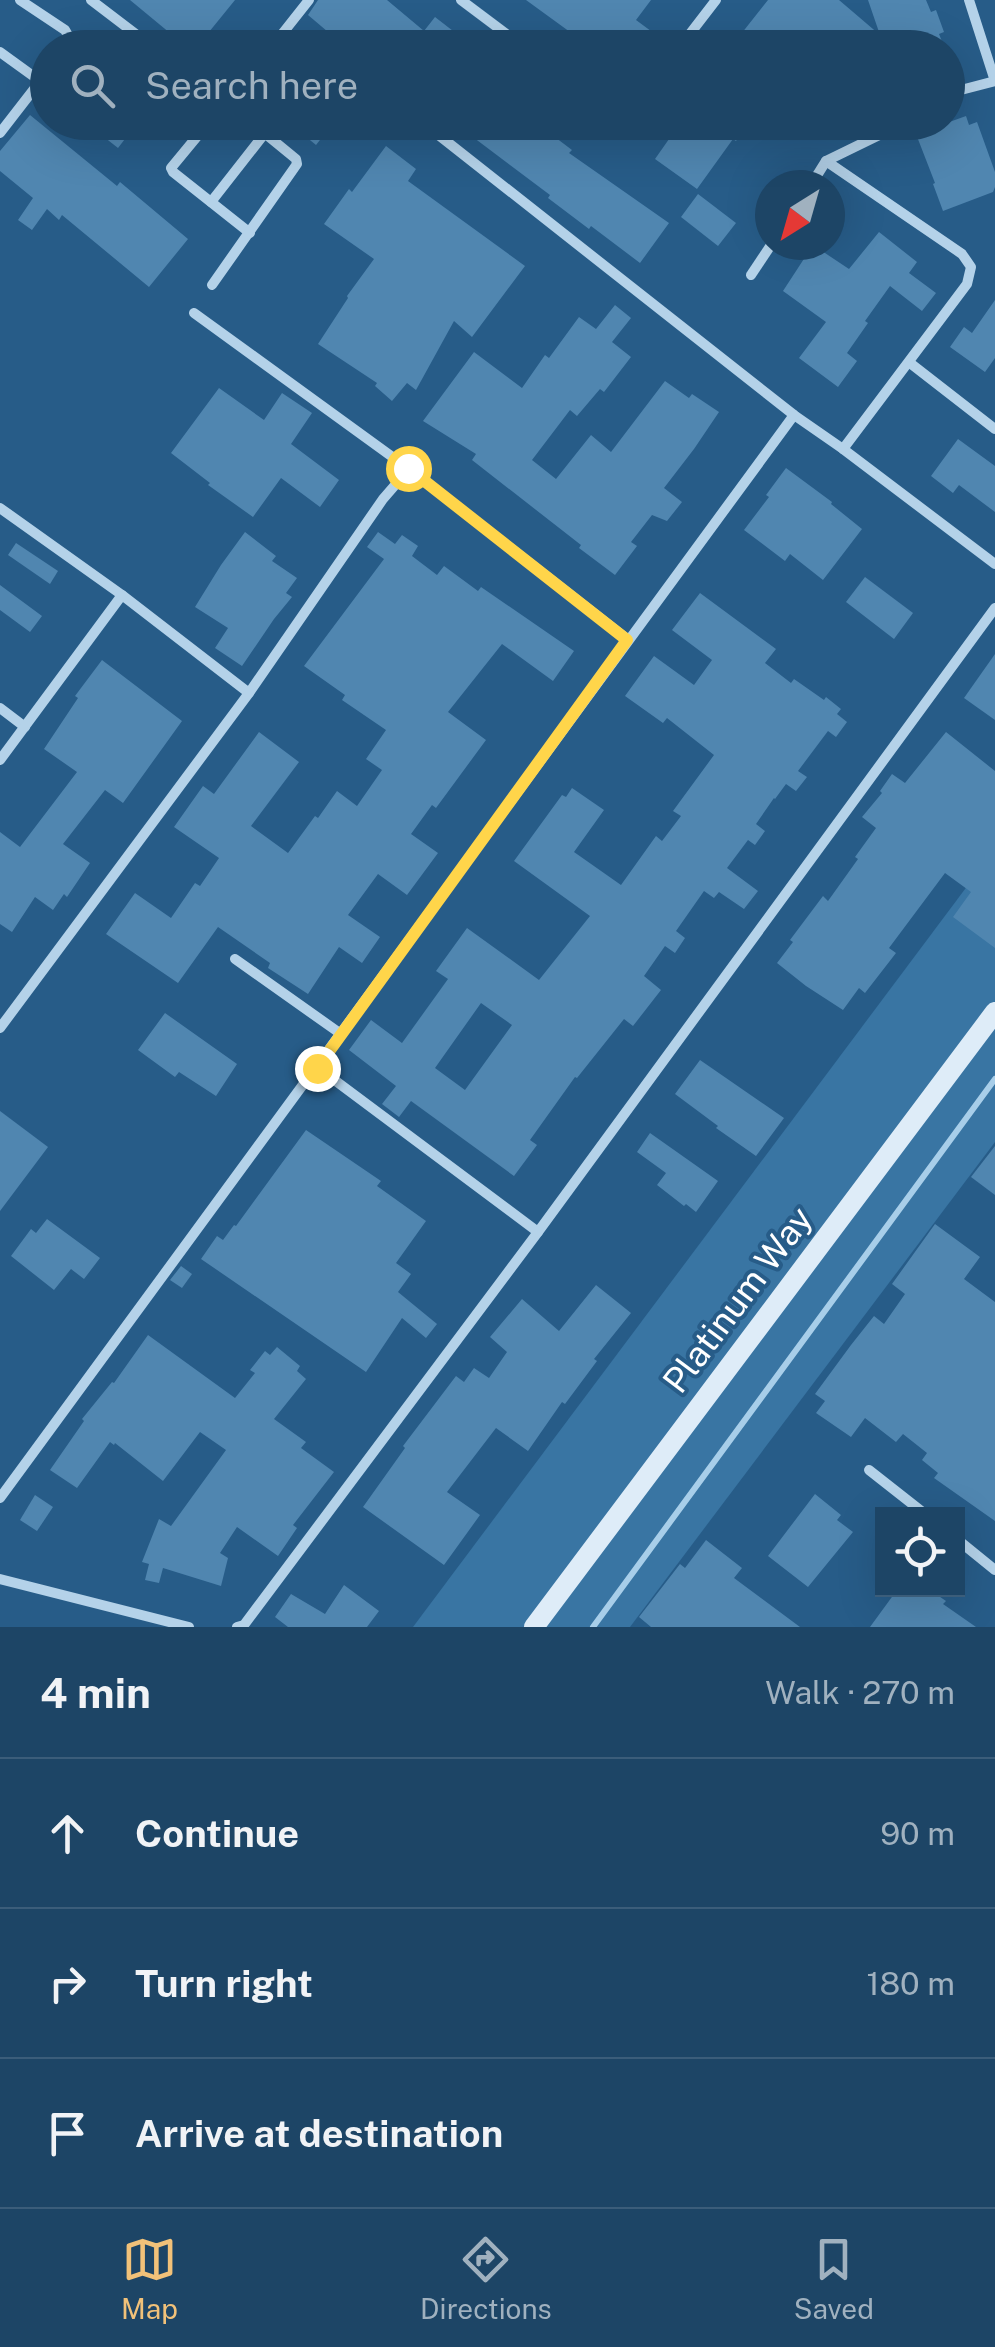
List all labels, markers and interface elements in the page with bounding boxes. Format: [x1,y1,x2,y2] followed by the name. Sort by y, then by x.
[30,30,965,140] search box
[65,58,120,113] icon: search
[145,63,358,108] text: Search here
[755,170,845,260] north arrow
[386,446,432,492] route start
[295,1046,341,1092] route end
[654,1199,821,1401] street label: Platinum Way
[875,1507,965,1597] map controls
[875,1507,965,1597] button: locate
[40,1668,151,1717] text: 4 min
[765,1674,955,1711] text: Walk · 270 m
[40,1806,95,1861] icon: ahead
[135,1811,299,1856] text: Continue
[880,1815,955,1852] text: 90 m
[40,1956,95,2011] icon: right
[135,1961,313,2006] text: Turn right
[866,1965,955,2002] text: 180 m
[40,2106,95,2161] icon: arrive
[135,2111,503,2156] text: Arrive at destination
[121,2232,178,2325] tab: Map
[420,2232,552,2325] tab: Directions
[794,2232,874,2325] tab: Saved

